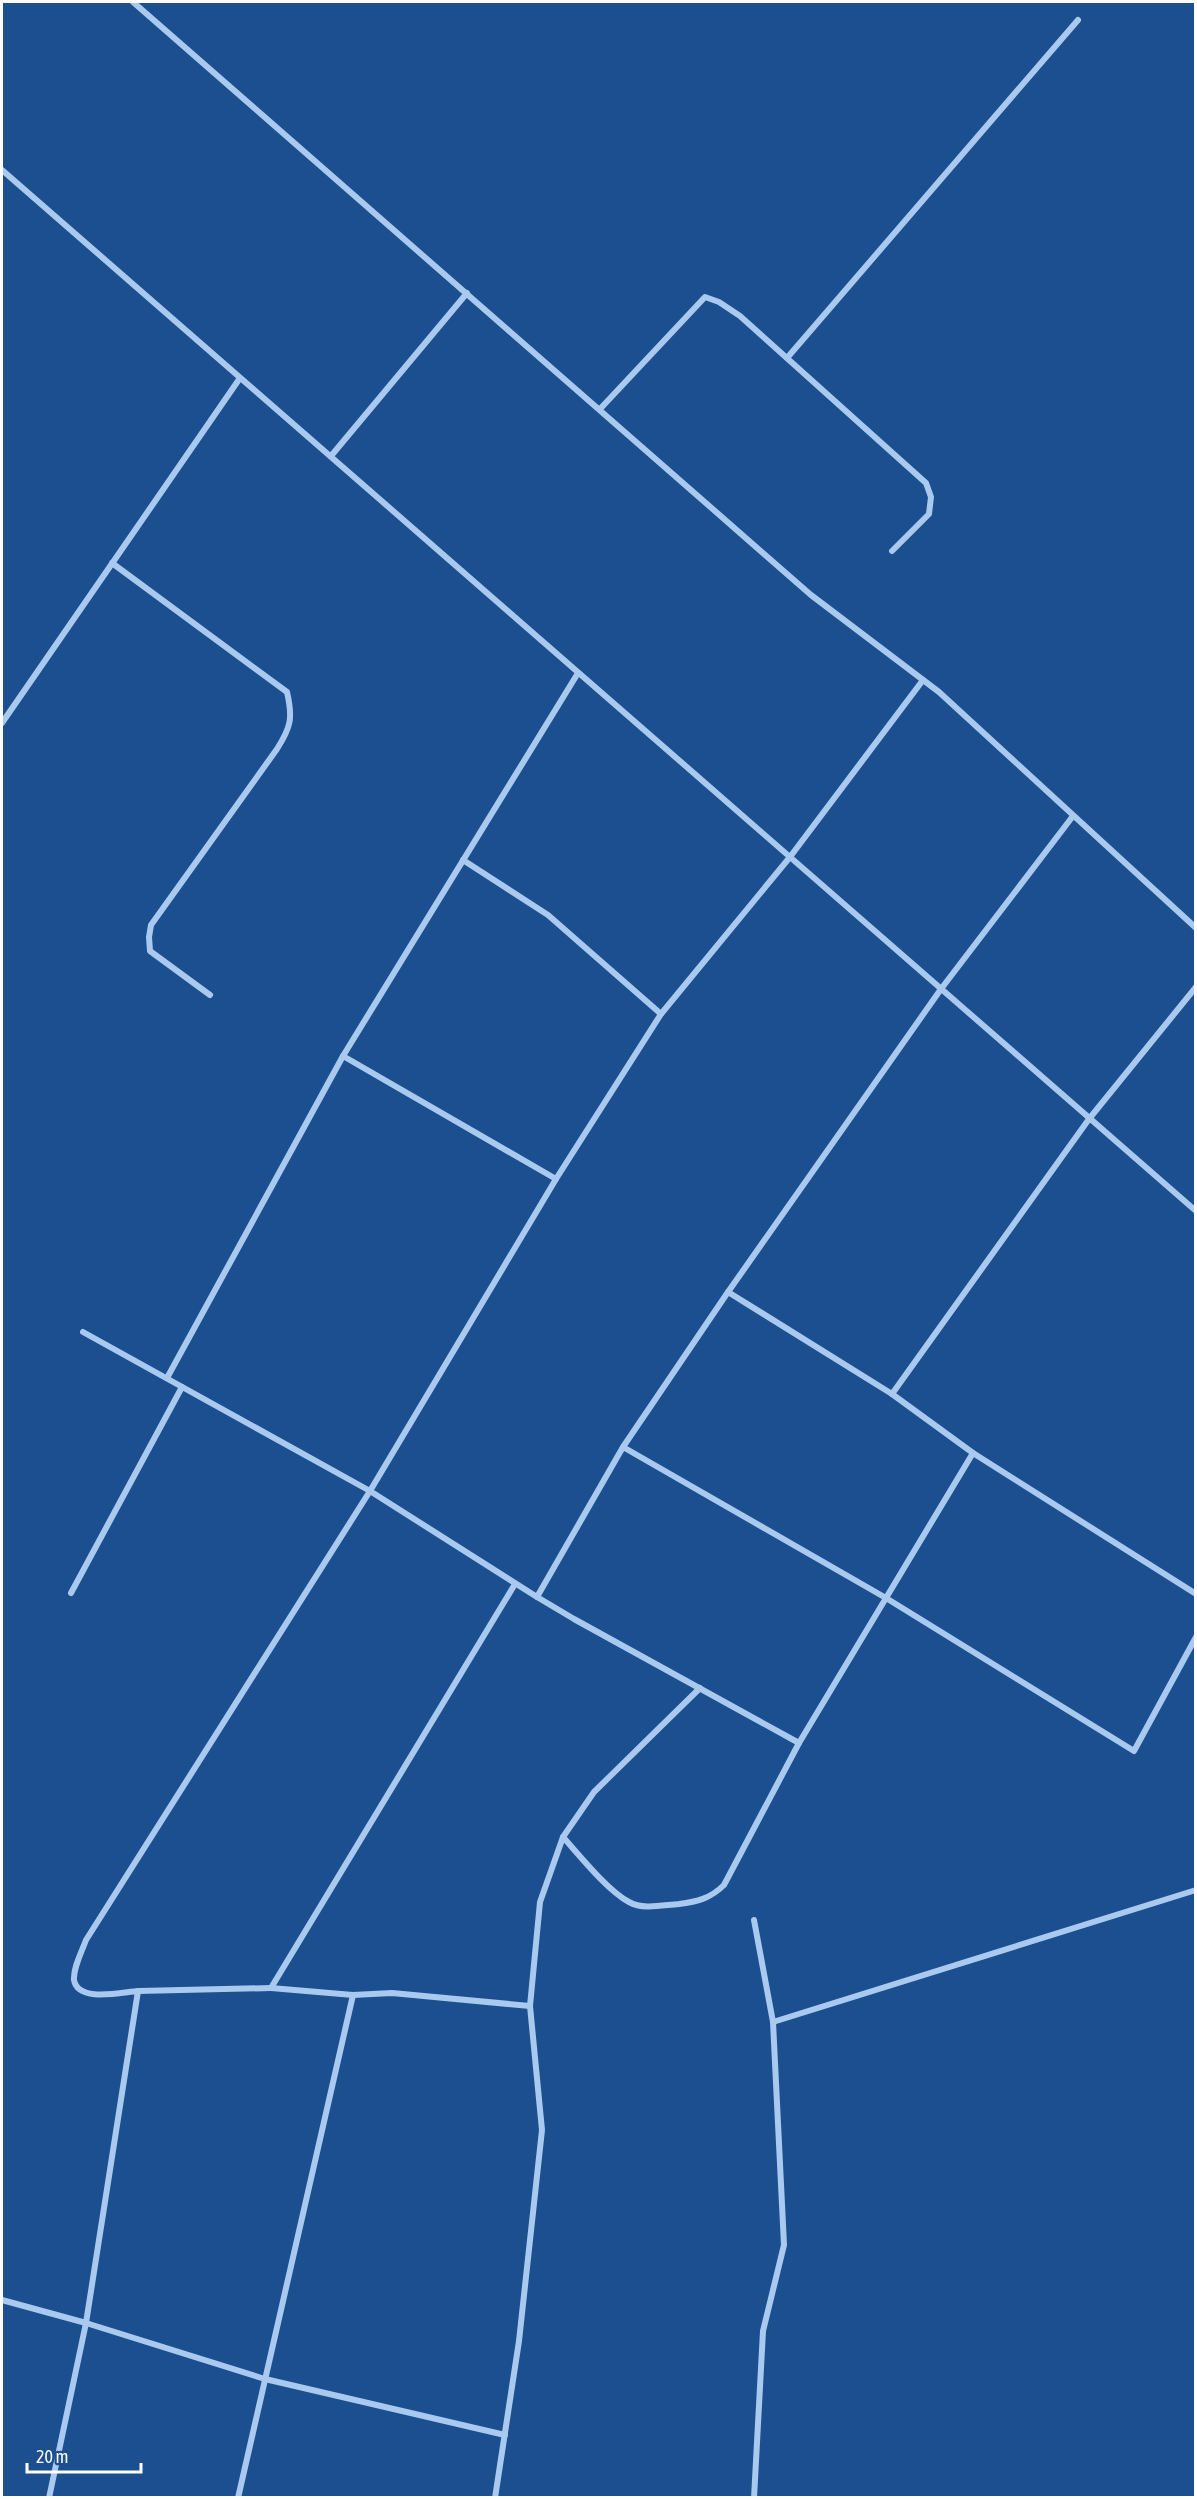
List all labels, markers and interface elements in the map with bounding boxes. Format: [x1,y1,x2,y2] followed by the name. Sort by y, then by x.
[27,2436,141,2474] scale bar
[36,2446,68,2467] text: 20 m

